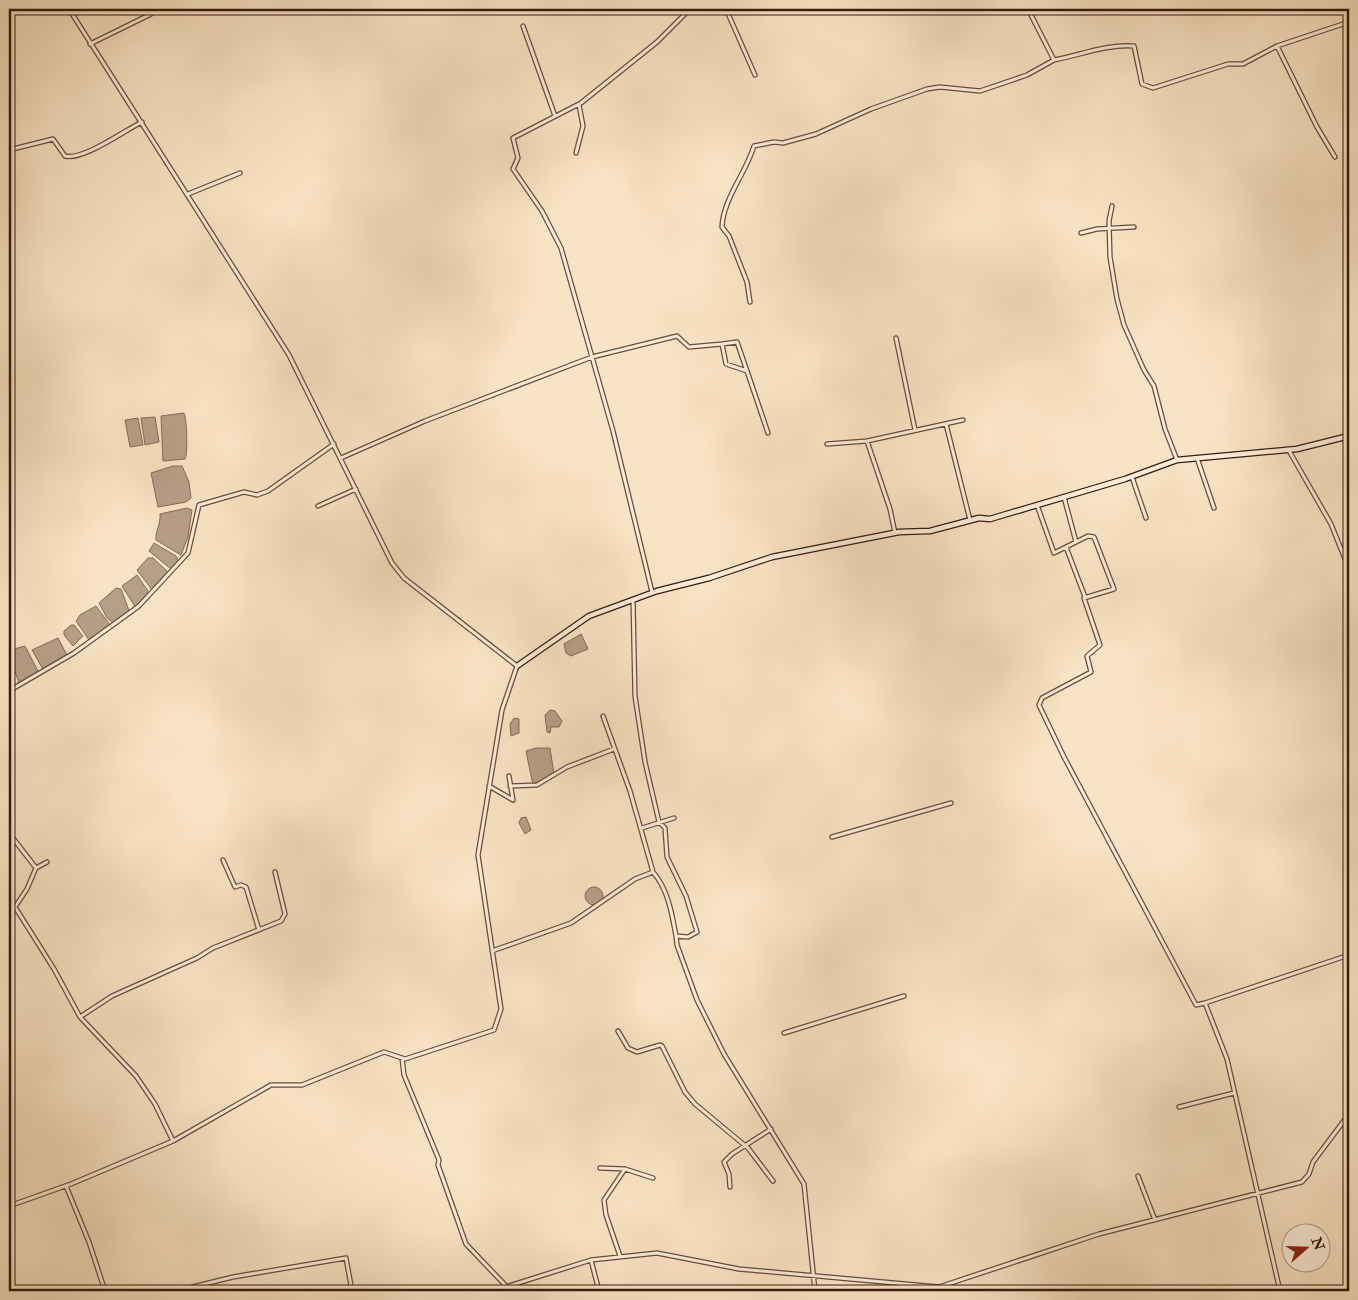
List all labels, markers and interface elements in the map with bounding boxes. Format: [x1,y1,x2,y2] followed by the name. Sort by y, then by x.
[1280,1222,1330,1272] north arrow
[1307,1234,1328,1253] text: N

